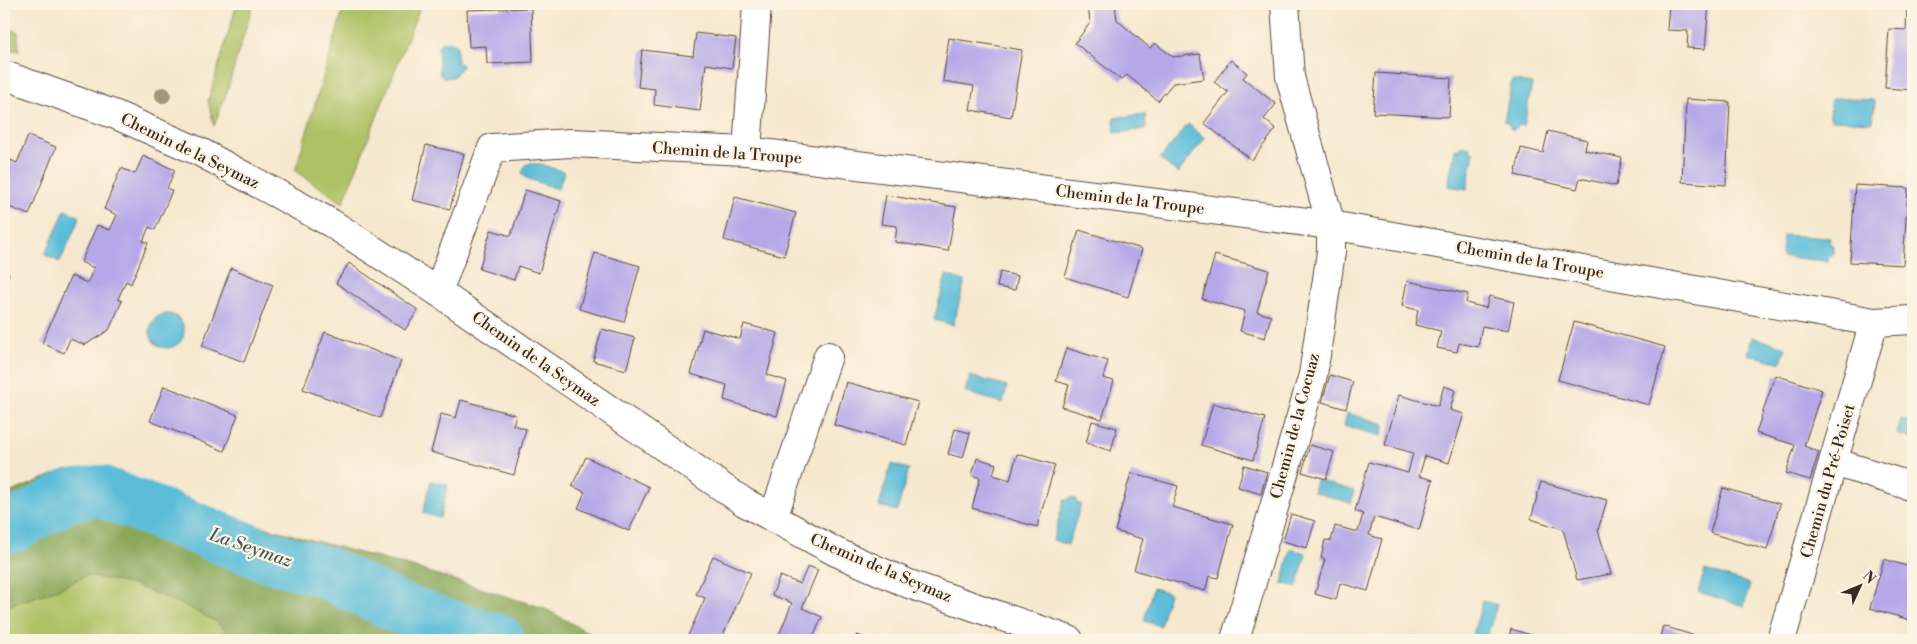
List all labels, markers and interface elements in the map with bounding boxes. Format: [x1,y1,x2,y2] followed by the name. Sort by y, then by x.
[117,109,263,193] street label: Chemin de la Seymaz
[651,138,803,168] street label: Chemin de la Troupe
[1054,181,1206,219] street label: Chemin de la Troupe
[1454,237,1606,283] street label: Chemin de la Troupe
[468,307,604,411] street label: Chemin de la Seymaz
[1266,351,1324,501] street label: Chemin de la Cocuaz
[1796,401,1860,560] street label: Chemin du Pré-Poiset
[206,523,296,573] water label: La Seymaz
[807,529,955,607] street label: Chemin de la Seymaz
[1834,562,1884,612] north arrow
[1858,567,1879,588] text: N

